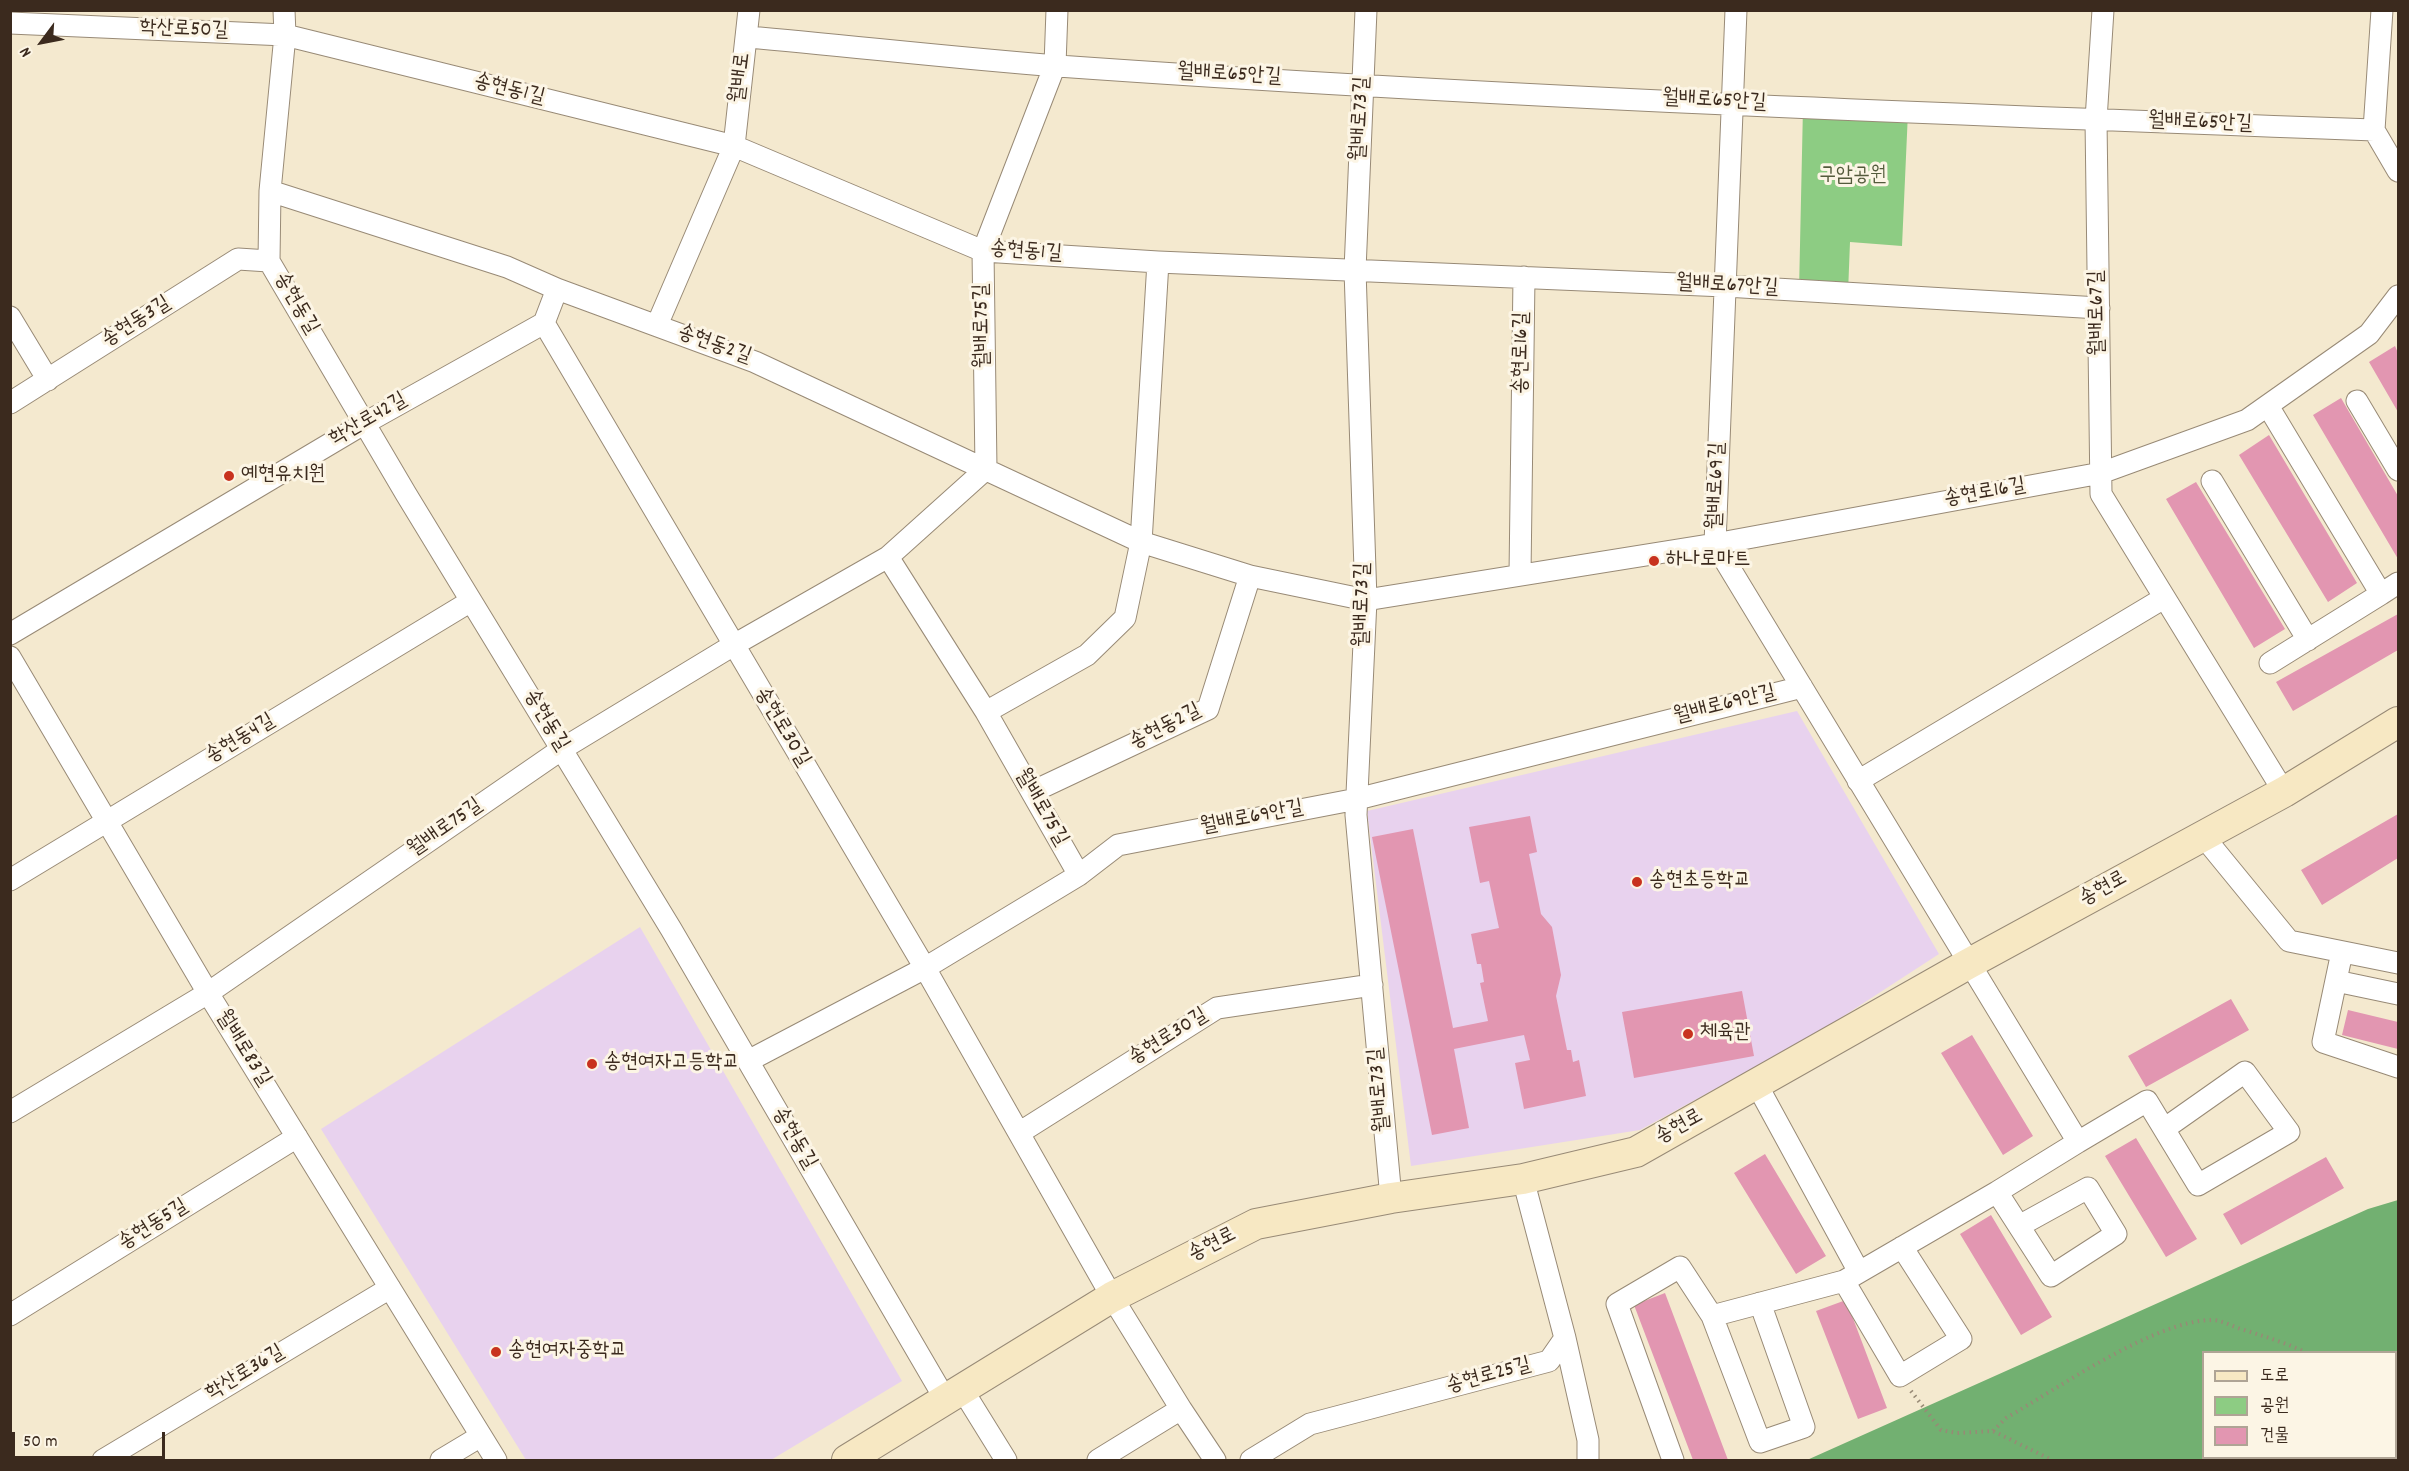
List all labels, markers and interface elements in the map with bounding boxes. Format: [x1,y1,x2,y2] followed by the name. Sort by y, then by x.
[12,12,72,72] north arrow
[139,17,229,45] street label: 학산로50길
[14,42,38,61] text: N
[726,51,758,105] street label: 월배로
[1176,61,1282,91] street label: 월배로65안길
[471,70,547,112] street label: 송현동1길
[1347,76,1377,162] street label: 월배로73길
[1661,87,1767,117] street label: 월배로65안길
[2147,110,2253,138] street label: 월배로65안길
[1819,164,1887,190] park label: 구암공원
[989,238,1063,268] street label: 송현동1길
[267,268,323,340] street label: 송현동길
[2086,270,2112,356] street label: 월배로67길
[1675,272,1779,302] street label: 월배로67안길
[971,283,997,369] street label: 월배로75길
[98,292,176,354] street label: 송현동3길
[1510,312,1536,394] street label: 송현로16길
[674,321,754,371] street label: 송현동2길
[326,389,412,453] street label: 학산로42길
[1704,442,1732,530] street label: 월배로69길
[241,463,325,489] place label: 예현유치원
[222,469,236,483] marker: 예현유치원
[1942,474,2028,514] street label: 송현로16길
[1666,548,1750,574] place label: 하나로마트
[1647,554,1661,568] marker: 하나로마트
[1351,562,1377,648] street label: 월배로73길
[1671,681,1779,731] street label: 월배로69안길
[747,684,815,772] street label: 송현로30길
[517,686,573,756] street label: 송현동길
[1126,699,1206,757] street label: 송현동2길
[202,710,280,770] street label: 송현동4길
[1008,765,1072,851] street label: 월배로75길
[404,794,488,864] street label: 월배로75길
[1198,797,1306,841] street label: 월배로69안길
[2076,867,2132,913] street label: 송현로
[1649,869,1750,895] place label: 송현초등학교
[1630,875,1644,889] marker: 송현초등학교
[1125,1004,1213,1072] street label: 송현로30길
[209,1006,275,1092] street label: 월배로83길
[1700,1021,1751,1047] place label: 체육관
[1681,1027,1695,1041] marker: 체육관
[1365,1047,1397,1133] street label: 월배로73길
[604,1051,739,1077] place label: 송현여자고등학교
[585,1057,599,1071] marker: 송현여자고등학교
[765,1103,821,1175] street label: 송현동길
[1652,1105,1708,1151] street label: 송현로
[115,1195,193,1257] street label: 송현동5길
[1185,1223,1241,1269] street label: 송현로
[508,1339,626,1365] place label: 송현여자중학교
[202,1341,290,1407] street label: 학산로36길
[489,1345,503,1359] marker: 송현여자중학교
[2202,1351,2397,1459] legend
[1444,1354,1534,1400] street label: 송현로25길
[2260,1364,2289,1389] text: 도로
[2260,1394,2289,1419] text: 공원
[15,1420,168,1458] scale bar
[2260,1424,2289,1449] text: 건물
[23,1430,58,1455] text: 50 m

